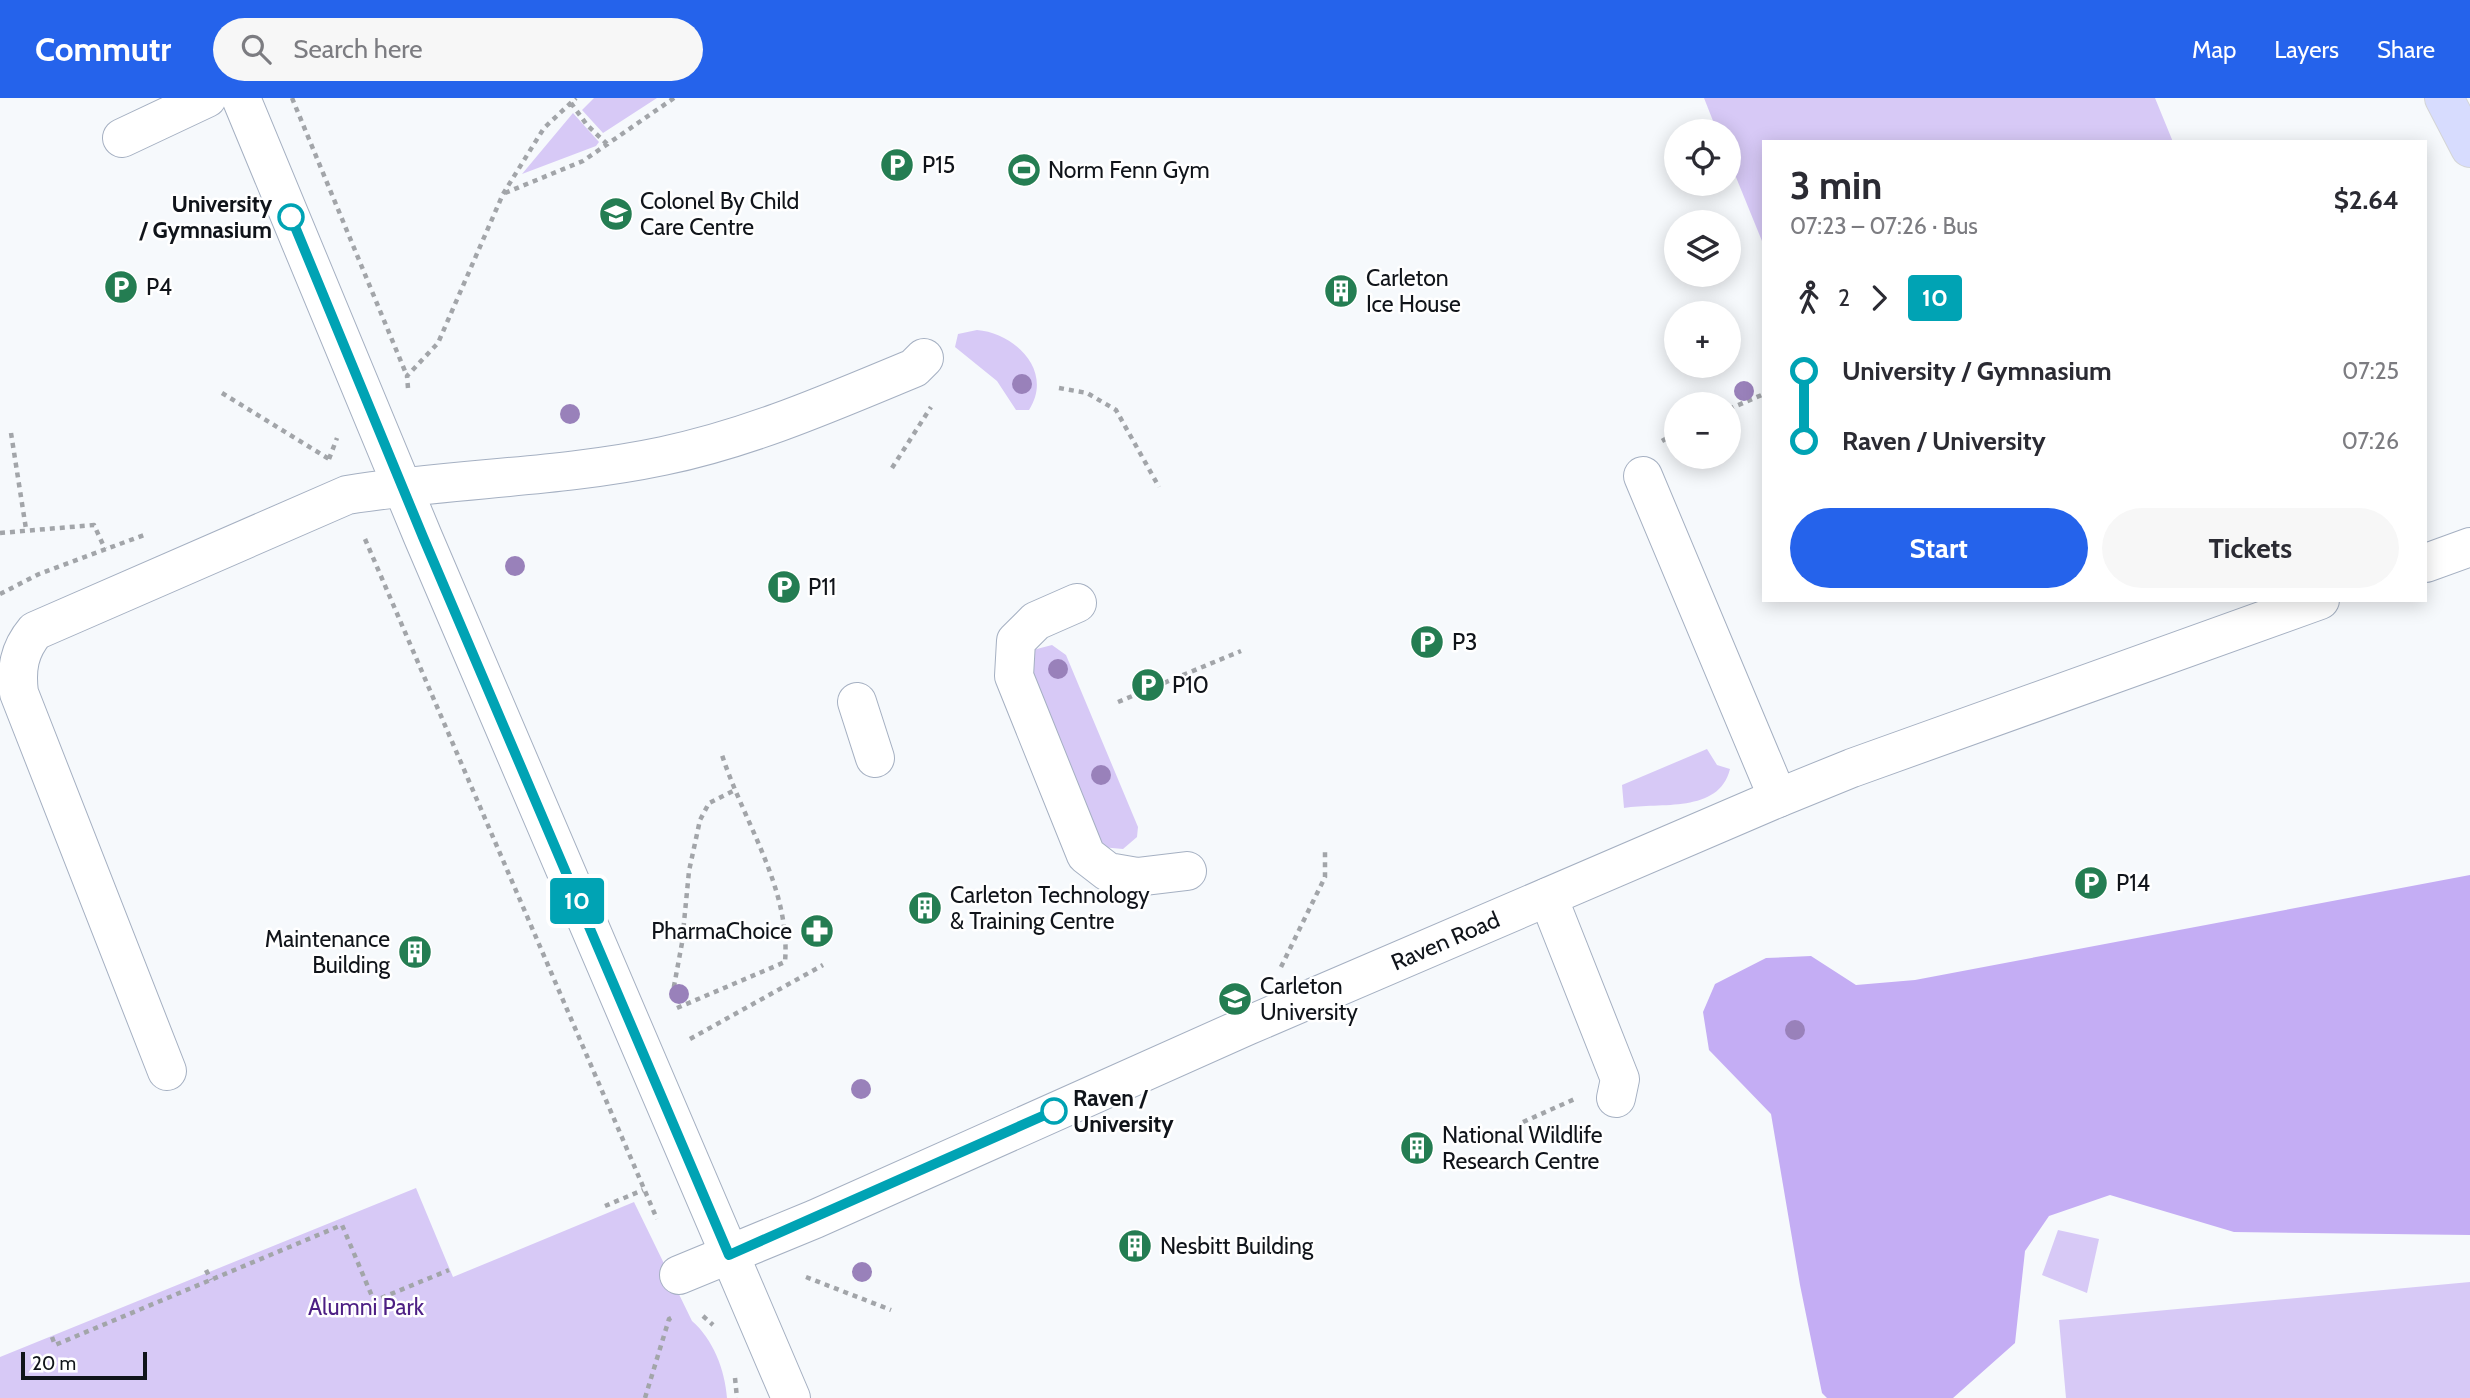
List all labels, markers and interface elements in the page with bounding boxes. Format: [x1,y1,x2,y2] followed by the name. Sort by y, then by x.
[213,18,703,81] search box
[35,29,171,69] text: Commutr
[237,30,275,68] icon: search
[293,33,422,65] text: Search here
[2192,35,2236,64] text: Map
[2274,35,2339,64] text: Layers
[2377,35,2435,64] text: Share
[1664,119,1741,469] map controls
[1664,119,1741,196] button: locate
[878,146,916,184] parking icon: P15
[922,151,955,179] place label: P15
[1005,151,1043,189] sports icon: Norm Fenn Gym
[1048,156,1210,184] place label: Norm Fenn Gym
[1790,162,1882,209] text: 3 min
[2334,184,2399,216] text: $2.64
[640,187,799,241] place label: Colonel By Child Care Centre
[138,190,273,244] place label: University / Gymnasium
[597,195,635,233] school or university icon: Colonel By Child Care Centre
[278,204,304,230] marker: University / Gymnasium
[1664,210,1741,287] button: layers
[1790,212,1978,240] text: 07:23 – 07:26 · Bus
[1366,264,1461,318] place label: Carleton Ice House
[102,268,140,306] parking icon: P4
[1322,272,1360,310] building icon: Carleton Ice House
[146,273,172,301] place label: P4
[1790,279,1828,317] icon: walk
[1860,279,1898,317] icon: forward
[1922,283,1948,312] text: 10
[1838,284,1850,312] text: 2
[1664,301,1741,378] button: +
[1842,355,2112,387] text: University / Gymnasium
[2342,357,2399,385] text: 07:25
[1664,392,1741,469] button: −
[1842,425,2046,457] text: Raven / University
[2342,427,2399,455] text: 07:26
[1790,508,2088,588] button: Start
[2102,508,2399,588] button: Tickets
[765,568,803,606] parking icon: P11
[808,573,836,601] place label: P11
[1408,623,1446,661] parking icon: P3
[1452,628,1477,656] place label: P3
[1129,666,1167,704] parking icon: P10
[1172,671,1209,699] place label: P10
[2072,864,2110,902] parking icon: P14
[2116,869,2150,897] place label: P14
[546,878,608,924] line badge: 10
[950,881,1150,935] place label: Carleton Technology & Training Centre
[564,886,590,915] text: 10
[906,889,944,927] building icon: Carleton Technology & Training Centre
[1387,905,1504,976] street label: Raven Road
[798,912,836,950] pharmacy icon: PharmaChoice
[651,917,792,945] place label: PharmaChoice
[265,925,391,979] place label: Maintenance Building
[396,933,434,971] building icon: Maintenance Building
[1260,972,1358,1026] place label: Carleton University
[1216,980,1254,1018] school or university icon: Carleton University
[1073,1084,1174,1138] place label: Raven / University
[1041,1098,1067,1124] marker: Raven / University
[1442,1121,1603,1175] place label: National Wildlife Research Centre
[1398,1129,1436,1167] building icon: National Wildlife Research Centre
[1116,1227,1154,1265] building icon: Nesbitt Building
[1160,1232,1314,1260] place label: Nesbitt Building
[308,1293,425,1321] park label: Alumni Park
[21,1349,147,1381] scale bar
[32,1352,76,1375] text: 20 m

